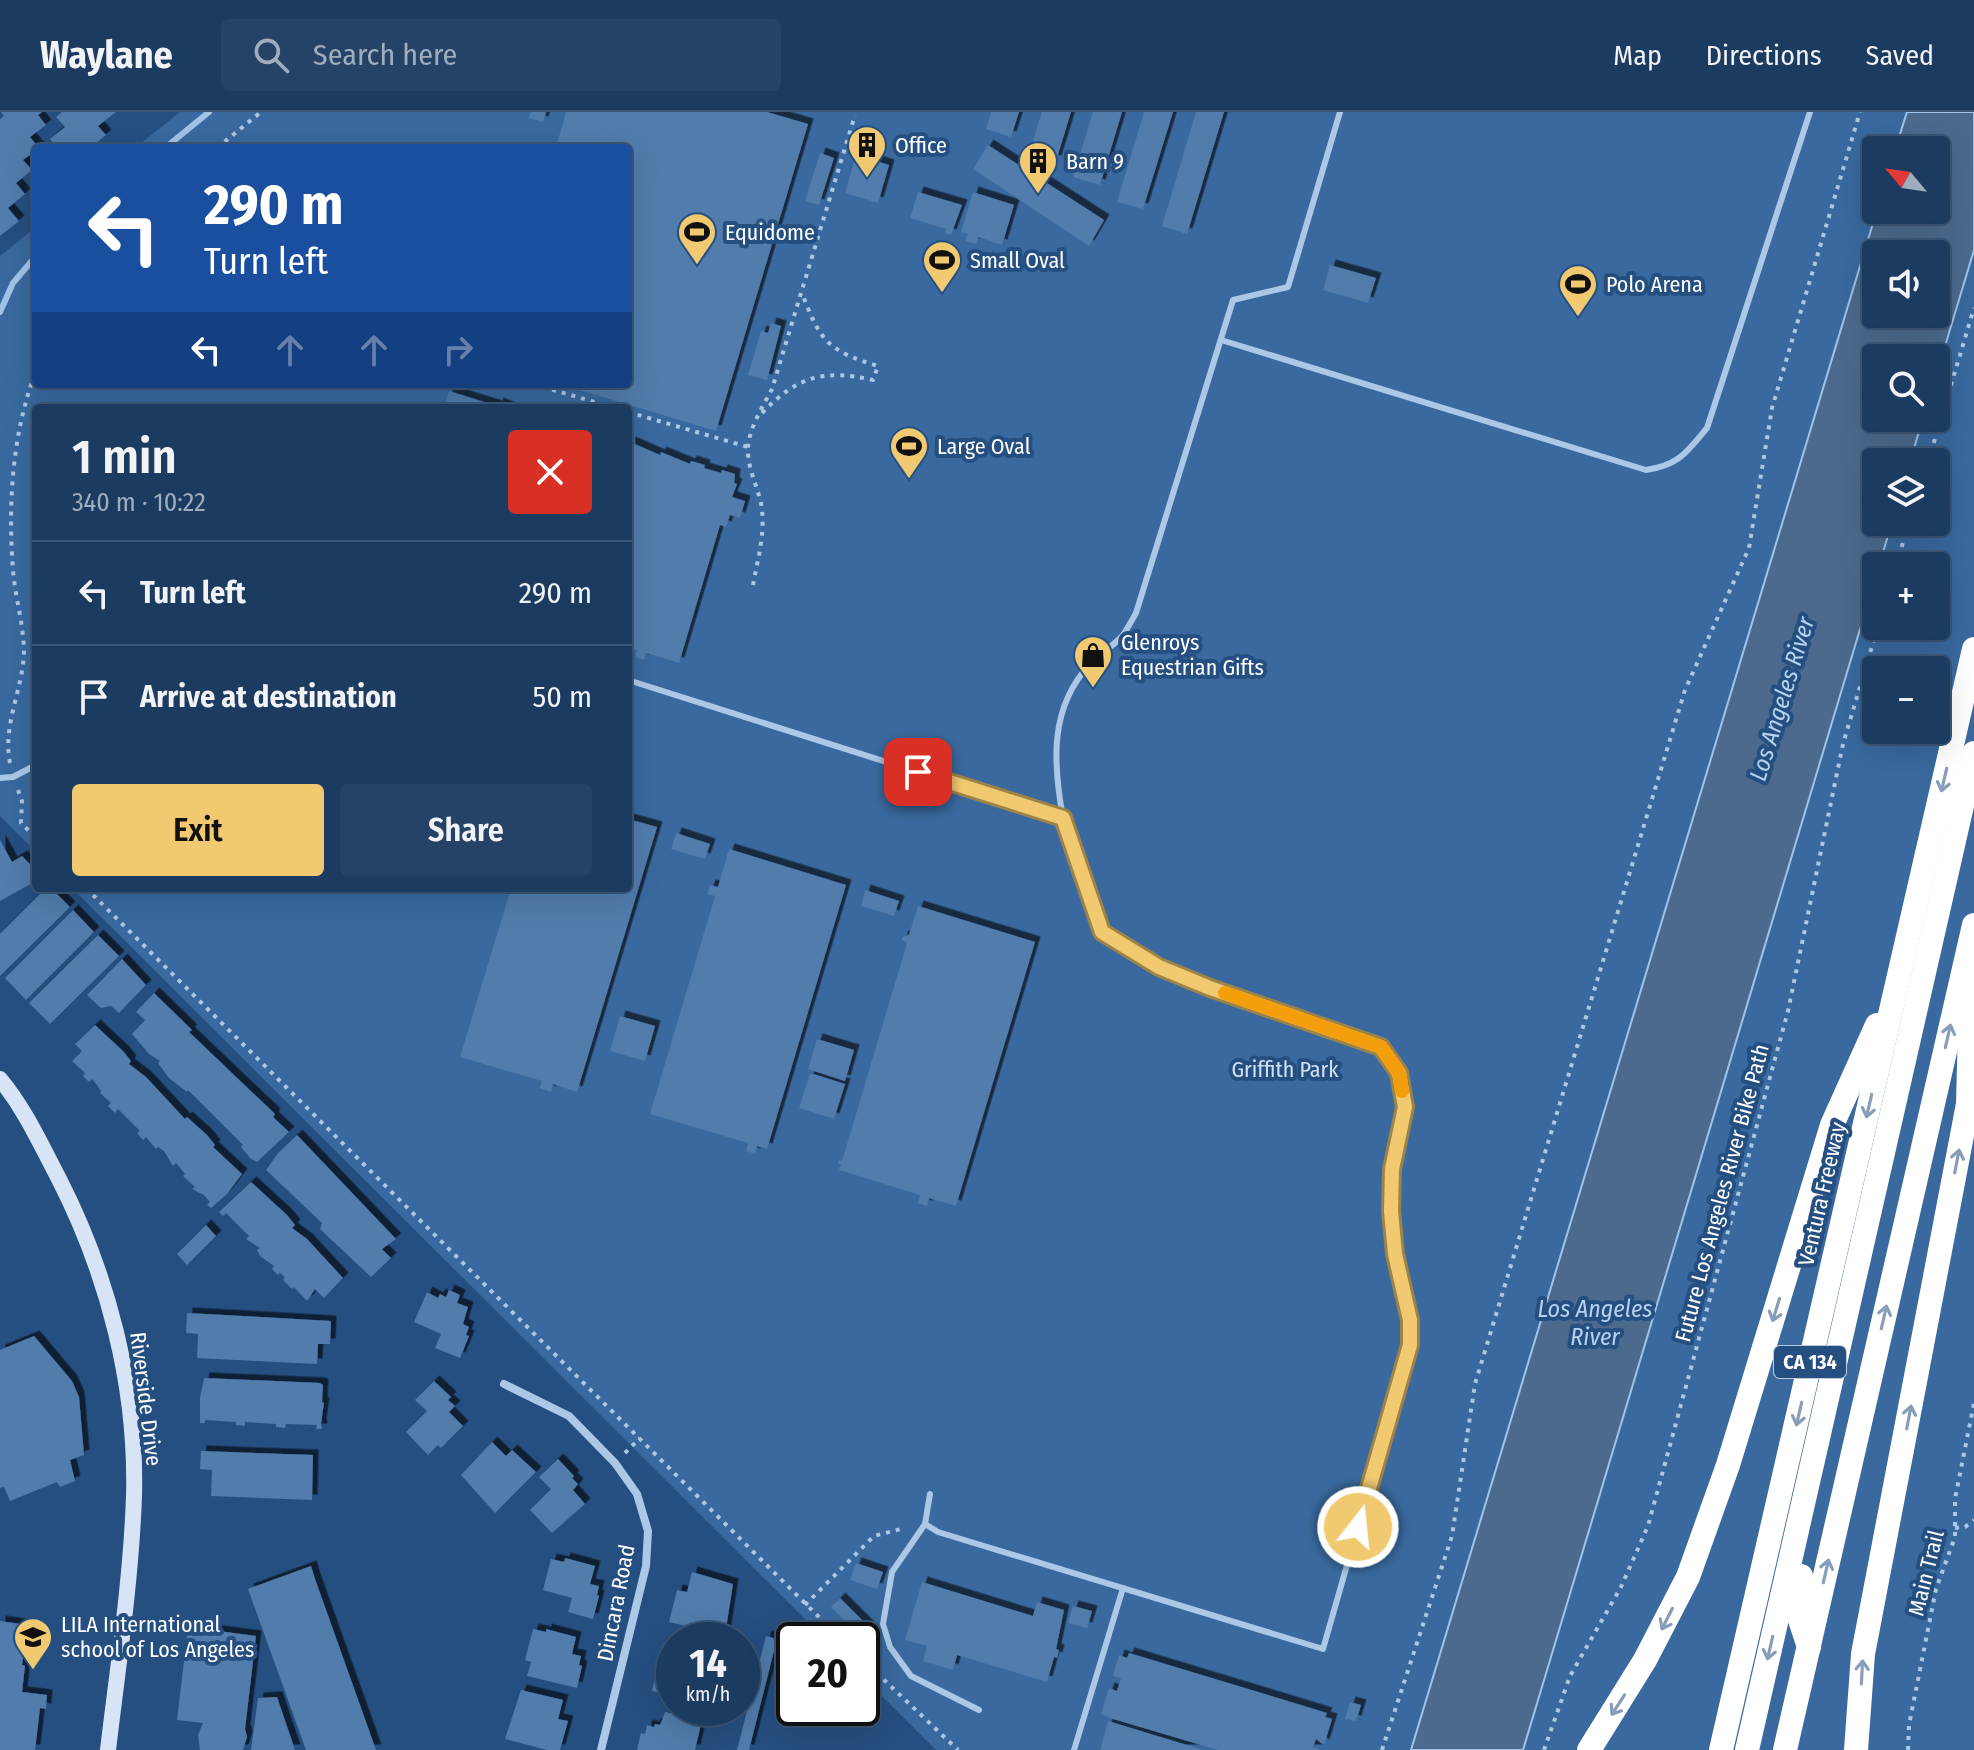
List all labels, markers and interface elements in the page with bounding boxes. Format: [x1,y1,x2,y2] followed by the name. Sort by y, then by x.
[221,19,781,91] search box
[40,32,173,78] text: Waylane
[249,33,293,77] icon: search
[313,37,457,73] text: Search here
[1613,39,1662,72] text: Map
[1706,39,1822,72] text: Directions
[1866,39,1934,72] text: Saved
[846,124,888,179] building icon: Office
[895,132,947,159] place label: Office
[1862,136,1950,224] north arrow
[1862,136,1950,744] map controls
[1017,140,1059,195] building icon: Barn 9
[1066,148,1124,175] place label: Barn 9
[204,172,344,239] text: 290 m
[72,176,176,280] icon: left
[676,211,718,266] sports icon: Equidome
[725,219,815,246] place label: Equidome
[921,239,963,294] sports icon: Small Oval
[204,240,328,284] text: Turn left
[1862,240,1950,328] button: sound
[970,247,1065,274] place label: Small Oval
[1557,263,1599,318] sports icon: Polo Arena
[1606,271,1703,298] place label: Polo Arena
[184,328,228,372] icon: left
[268,328,312,372] icon: ahead
[352,328,396,372] icon: ahead
[436,328,480,372] icon: right
[1862,344,1950,432] button: search
[888,425,930,480] sports icon: Large Oval
[72,428,177,486] text: 1 min
[508,430,592,514] button: close
[937,433,1031,460] place label: Large Oval
[1862,448,1950,536] button: layers
[72,487,206,518] text: 340 m · 10:22
[1862,552,1950,640] button: +
[72,571,116,615] icon: left
[140,575,246,611] text: Turn left
[519,575,592,611] text: 290 m
[1744,613,1820,784] water label: Los Angeles River
[1121,629,1264,681] place label: Glenroys Equestrian Gifts
[1072,634,1114,689] shop icon: Glenroys Equestrian Gifts
[1862,656,1950,744] button: −
[72,675,116,719] icon: arrive
[140,679,397,715] text: Arrive at destination
[532,679,592,715] text: 50 m
[884,738,952,806] pin
[896,750,940,794] icon: arrive
[1936,767,1951,792] one-way arrow
[72,784,324,876] button: Exit
[340,784,592,876] button: Share
[1942,1024,1957,1050] one-way arrow
[1669,1041,1775,1345] street label: Future Los Angeles River Bike Path
[1231,1056,1339,1083] park label: Griffith Park
[1861,1092,1876,1118] one-way arrow
[1792,1119,1852,1269] street label: Ventura Freeway
[1951,1149,1966,1174] one-way arrow
[1538,1295,1652,1351] water label: Los Angeles River
[1768,1297,1783,1323] one-way arrow
[1877,1305,1892,1331] one-way arrow
[124,1330,168,1468] street label: Riverside Drive
[1774,1346,1846,1378] road number: CA 134
[1790,1400,1805,1426] one-way arrow
[1902,1404,1917,1430] one-way arrow
[1316,1485,1400,1569] position arrow
[1902,1527,1950,1619] street label: Main Trail
[591,1542,641,1664] street label: Dincara Road
[1819,1558,1834,1584] one-way arrow
[1658,1606,1674,1630] one-way arrow
[61,1611,254,1663] place label: LILA International school of Los Angeles
[12,1616,54,1671] school or university icon: LILA International school of Los Angeles
[776,1622,880,1726] speed limit sign: 20
[1762,1635,1777,1660] one-way arrow
[689,1640,727,1688] text: 14
[1854,1659,1869,1686] one-way arrow
[686,1682,730,1706] text: km/h
[1610,1693,1626,1716] one-way arrow

